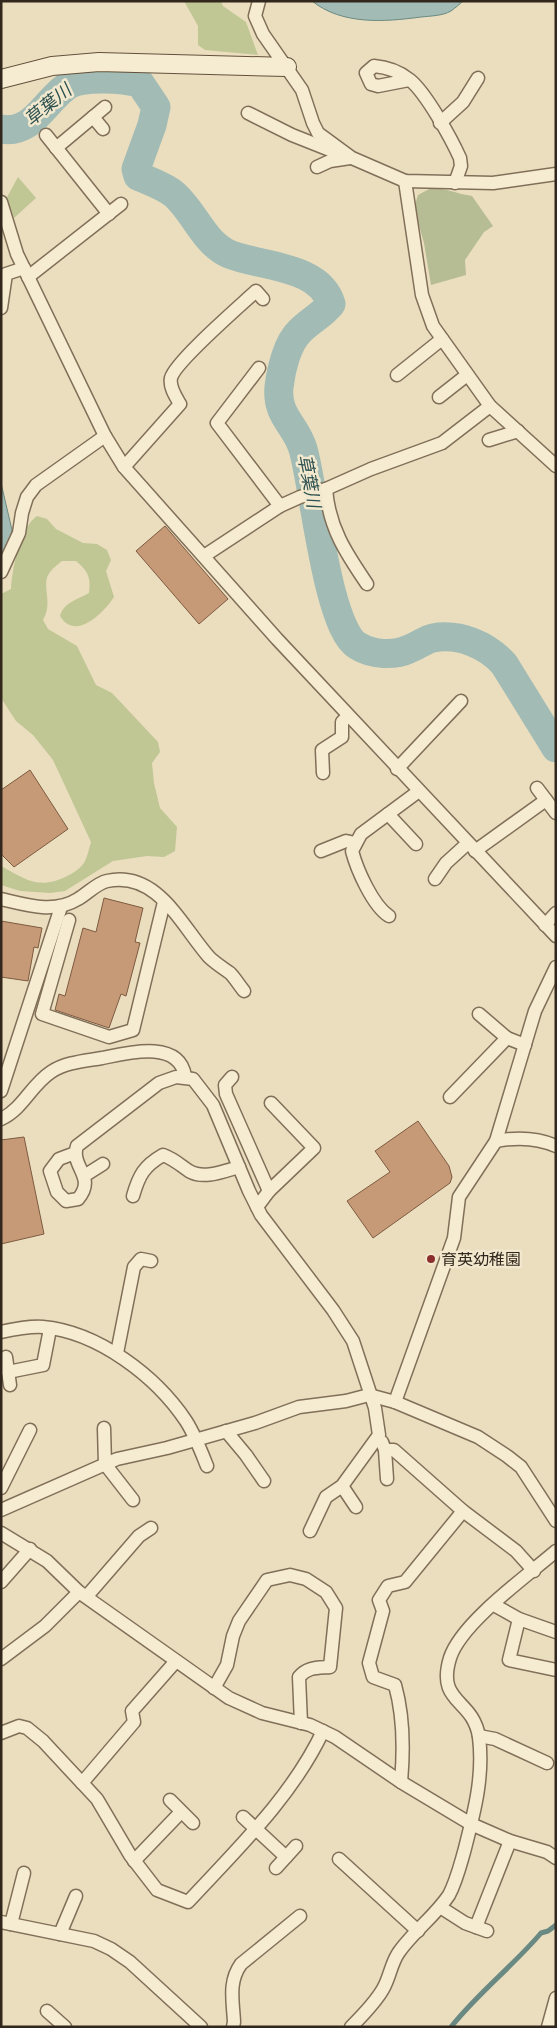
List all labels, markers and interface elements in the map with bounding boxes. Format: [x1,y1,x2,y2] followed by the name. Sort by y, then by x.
[19,77,77,131] water label: 草葉川
[293,452,326,512] water label: 草葉川
[441,1249,521,1269] place label: 育英幼稚園
[425,1253,437,1265] marker: 育英幼稚園

